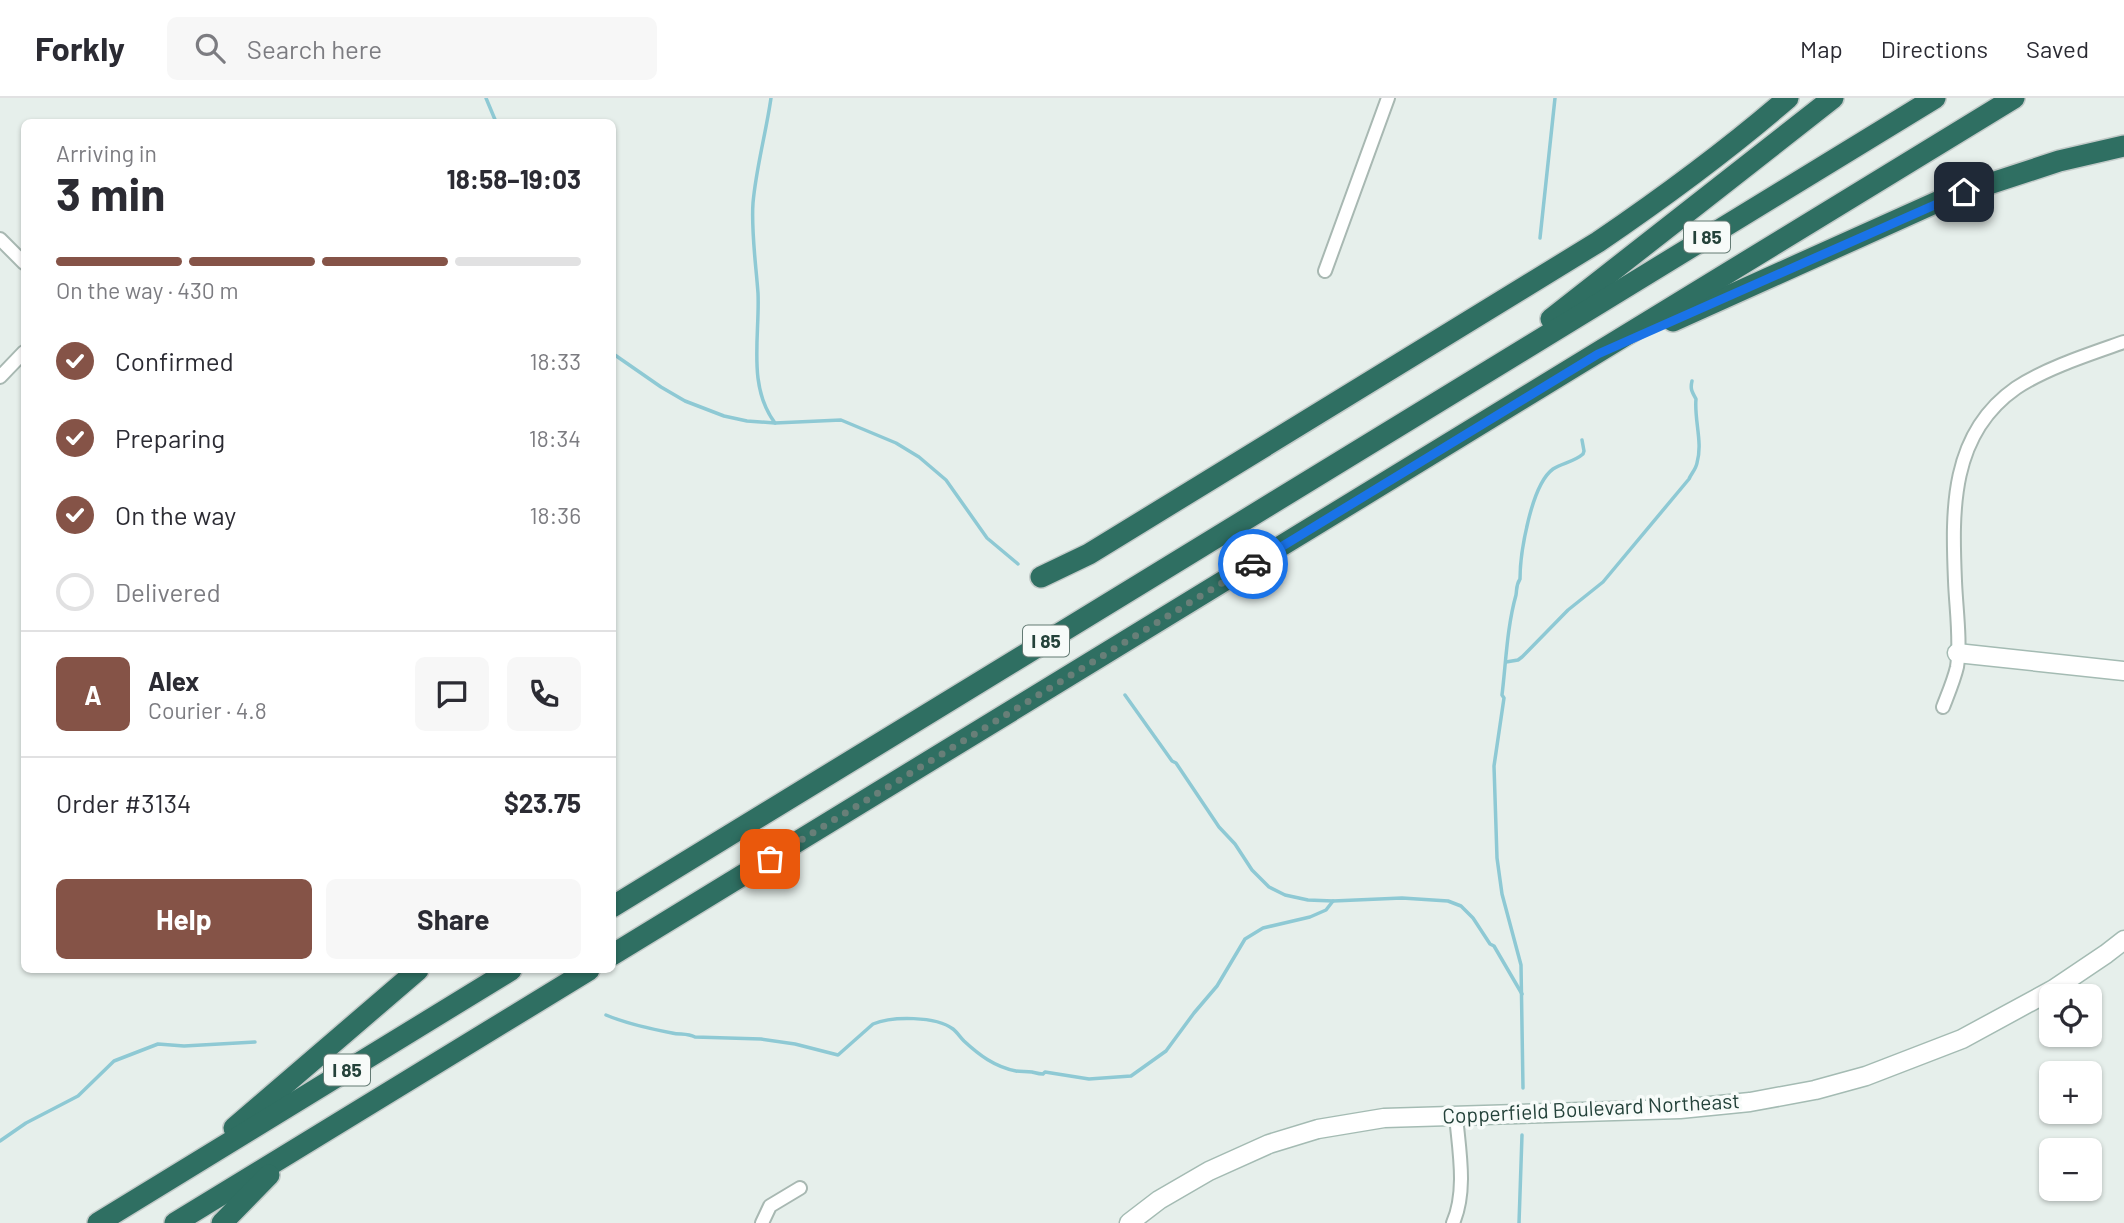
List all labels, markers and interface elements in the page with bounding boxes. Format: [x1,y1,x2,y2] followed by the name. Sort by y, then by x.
[167,17,657,80] search box
[35,28,125,68] text: Forkly
[191,29,229,67] icon: search
[247,33,382,64] text: Search here
[1800,34,1843,63] text: Map
[1881,34,1988,63] text: Directions
[2026,34,2089,63] text: Saved
[56,139,157,167] text: Arriving in
[1934,162,1994,222] pin
[446,163,581,194] text: 18:58–19:03
[56,165,165,220] text: 3 min
[1945,173,1983,211] icon: home
[1684,222,1730,252] road number: I 85
[56,276,238,304] text: On the way · 430 m
[56,342,94,380] icon: check
[115,345,234,376] text: Confirmed
[529,347,581,375] text: 18:33
[56,419,94,457] icon: check
[115,422,225,453] text: Preparing
[529,424,581,452] text: 18:34
[56,496,94,534] icon: check
[115,499,236,530] text: On the way
[529,501,581,529] text: 18:36
[1218,529,1288,599] courier
[1234,545,1272,583] icon: car
[115,576,221,607] text: Delivered
[1023,626,1069,656] road number: I 85
[415,657,489,731] button: chat
[507,657,581,731] button: phone
[148,665,199,696] text: Alex
[84,679,102,710] text: A
[148,696,267,724] text: Courier · 4.8
[56,787,191,818] text: Order #3134
[504,787,581,818] text: $23.75
[740,829,800,889] pin
[751,840,789,878] icon: bag
[56,879,312,959] button: Help
[326,879,581,959] button: Share
[2039,984,2102,1201] map controls
[2039,984,2102,1047] button: locate
[324,1054,370,1086] road number: I 85
[2039,1061,2102,1124] button: +
[1442,1087,1740,1128] street label: Copperfield Boulevard Northeast
[2039,1138,2102,1201] button: −

